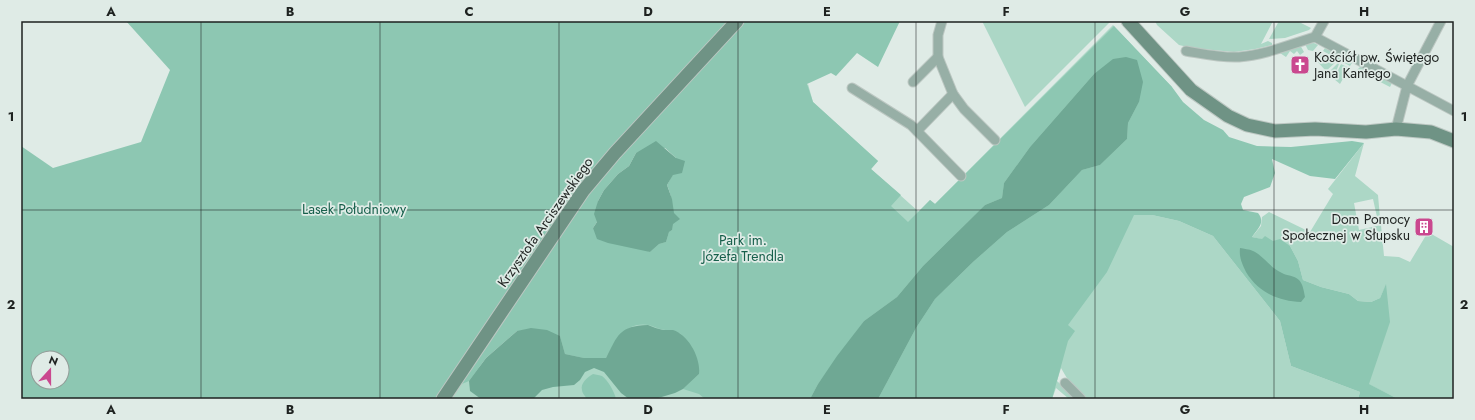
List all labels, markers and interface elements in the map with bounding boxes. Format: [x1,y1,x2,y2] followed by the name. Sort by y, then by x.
[105,2,116,21] text: A
[286,2,295,21] text: B
[464,2,474,21] text: C
[643,2,653,21] text: D
[823,2,831,21] text: E
[1002,2,1010,21] text: F
[1180,2,1191,21] text: G
[1359,2,1369,21] text: H
[1312,47,1440,83] place label: Kościół pw. Świętego Jana Kantego
[1289,54,1311,76] church icon: Kościół pw. Świętego Jana Kantego
[8,107,14,126] text: 1
[1461,107,1467,126] text: 1
[492,153,598,291] street label: Krzysztofa Arciszewskiego
[302,199,407,219] park label: Lasek Południowy
[1282,209,1411,245] place label: Dom Pomocy Społecznej w Słupsku
[1413,216,1435,238] building icon: Dom Pomocy Społecznej w Słupsku
[700,230,784,266] park label: Park im. Józefa Trendla
[7,295,15,314] text: 2
[1460,295,1468,314] text: 2
[30,350,70,390] north arrow
[47,352,61,370] text: N
[105,400,116,419] text: A
[286,400,295,419] text: B
[464,400,474,419] text: C
[643,400,653,419] text: D
[823,400,831,419] text: E
[1002,400,1010,419] text: F
[1180,400,1191,419] text: G
[1359,400,1369,419] text: H

